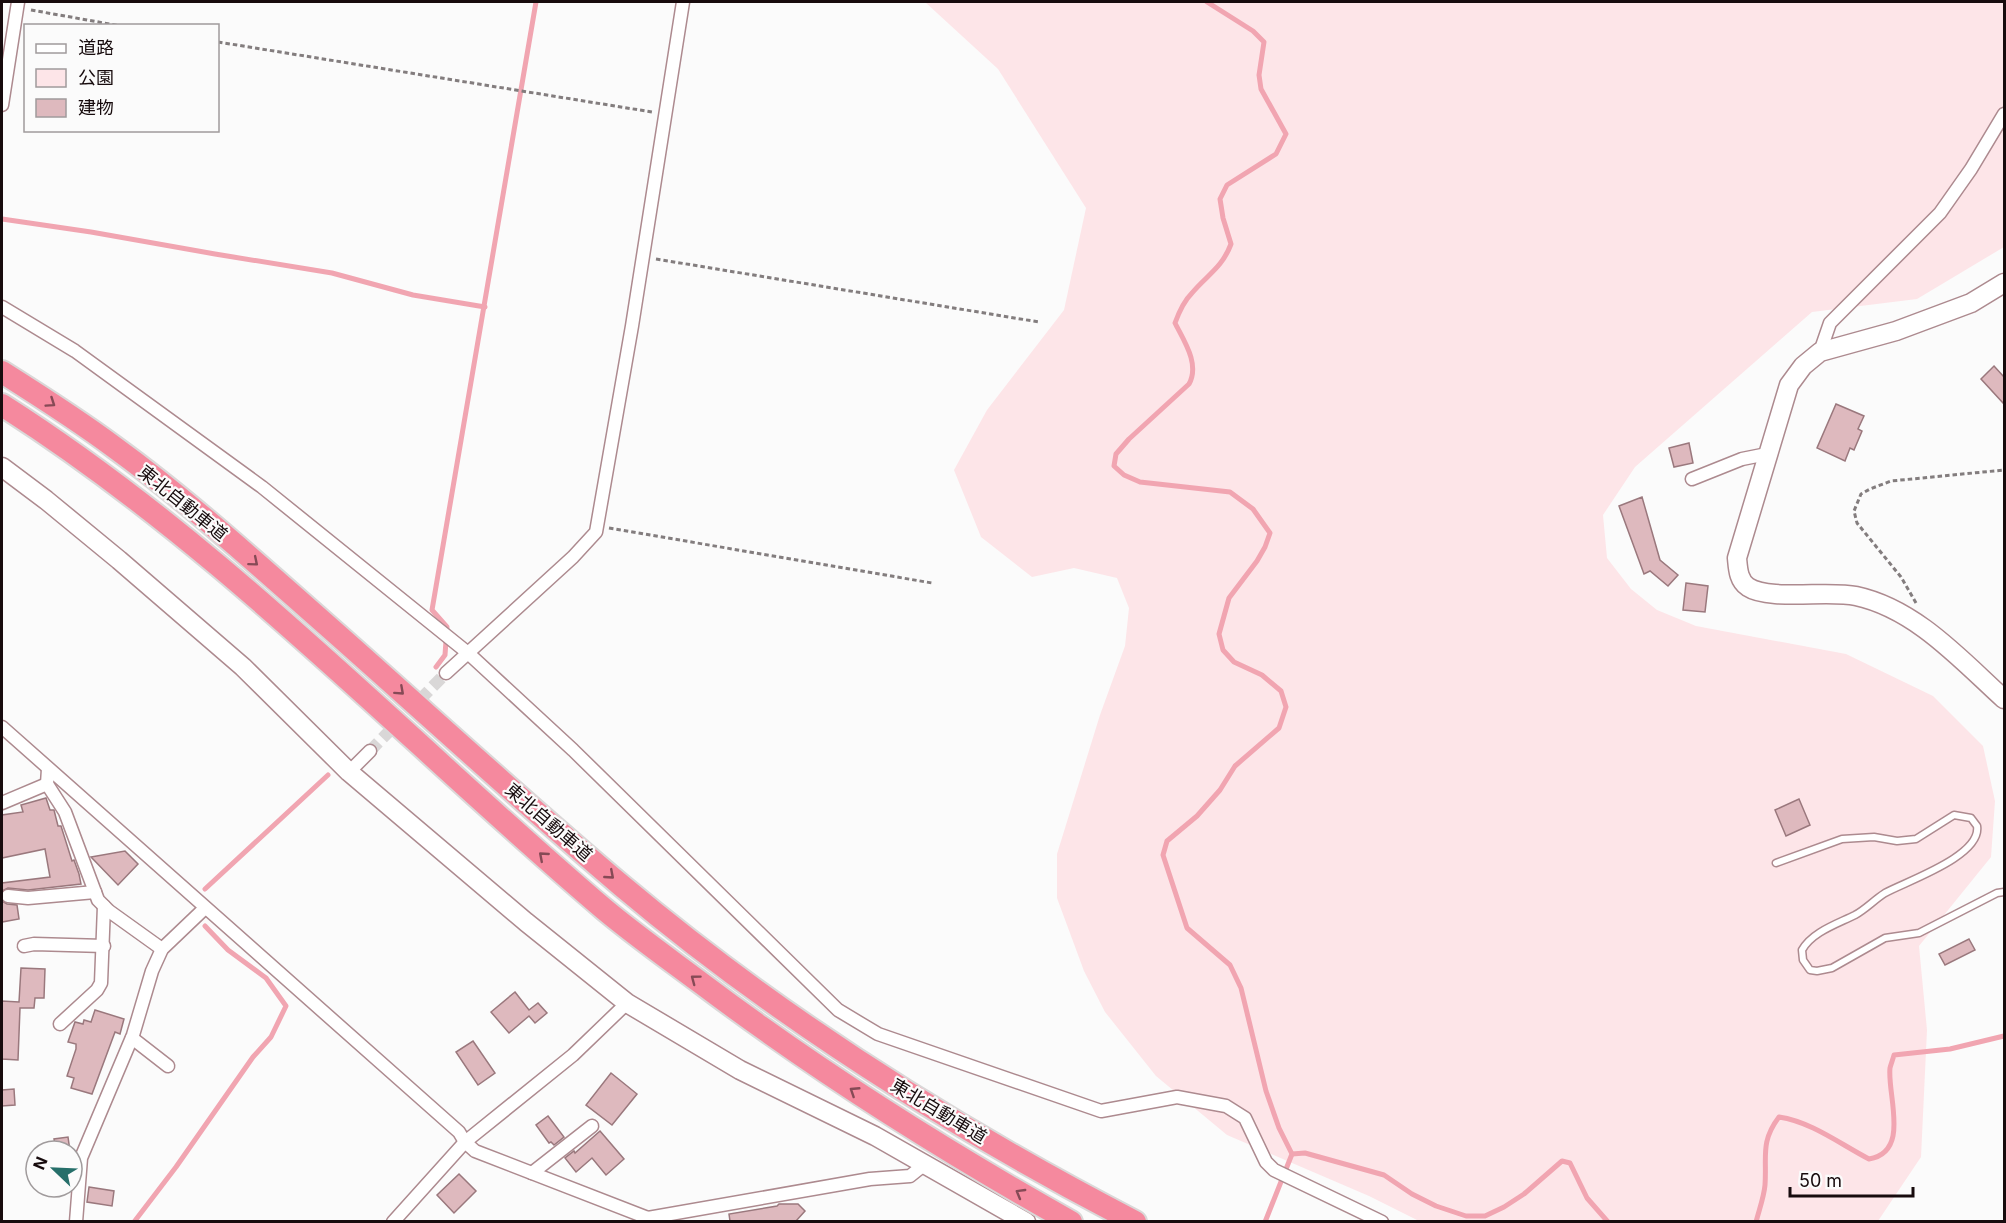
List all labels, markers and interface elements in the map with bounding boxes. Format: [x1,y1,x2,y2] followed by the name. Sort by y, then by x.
[24,24,219,132] legend
[78,37,114,58] text: 道路
[78,67,114,88] text: 公園
[78,97,114,118] text: 建物
[44,396,55,407] one-way arrow
[134,461,232,545] street label: 東北自動車道
[247,554,258,565] one-way arrow
[394,684,404,695] one-way arrow
[501,779,597,865] street label: 東北自動車道
[539,852,550,863] one-way arrow
[603,868,614,879] one-way arrow
[690,975,701,986] one-way arrow
[887,1074,991,1148] street label: 東北自動車道
[850,1087,861,1098] one-way arrow
[24,1139,84,1199] north arrow
[29,1154,52,1173] text: N
[1790,1160,1913,1198] scale bar
[1799,1170,1842,1191] text: 50 m
[1016,1189,1027,1200] one-way arrow

